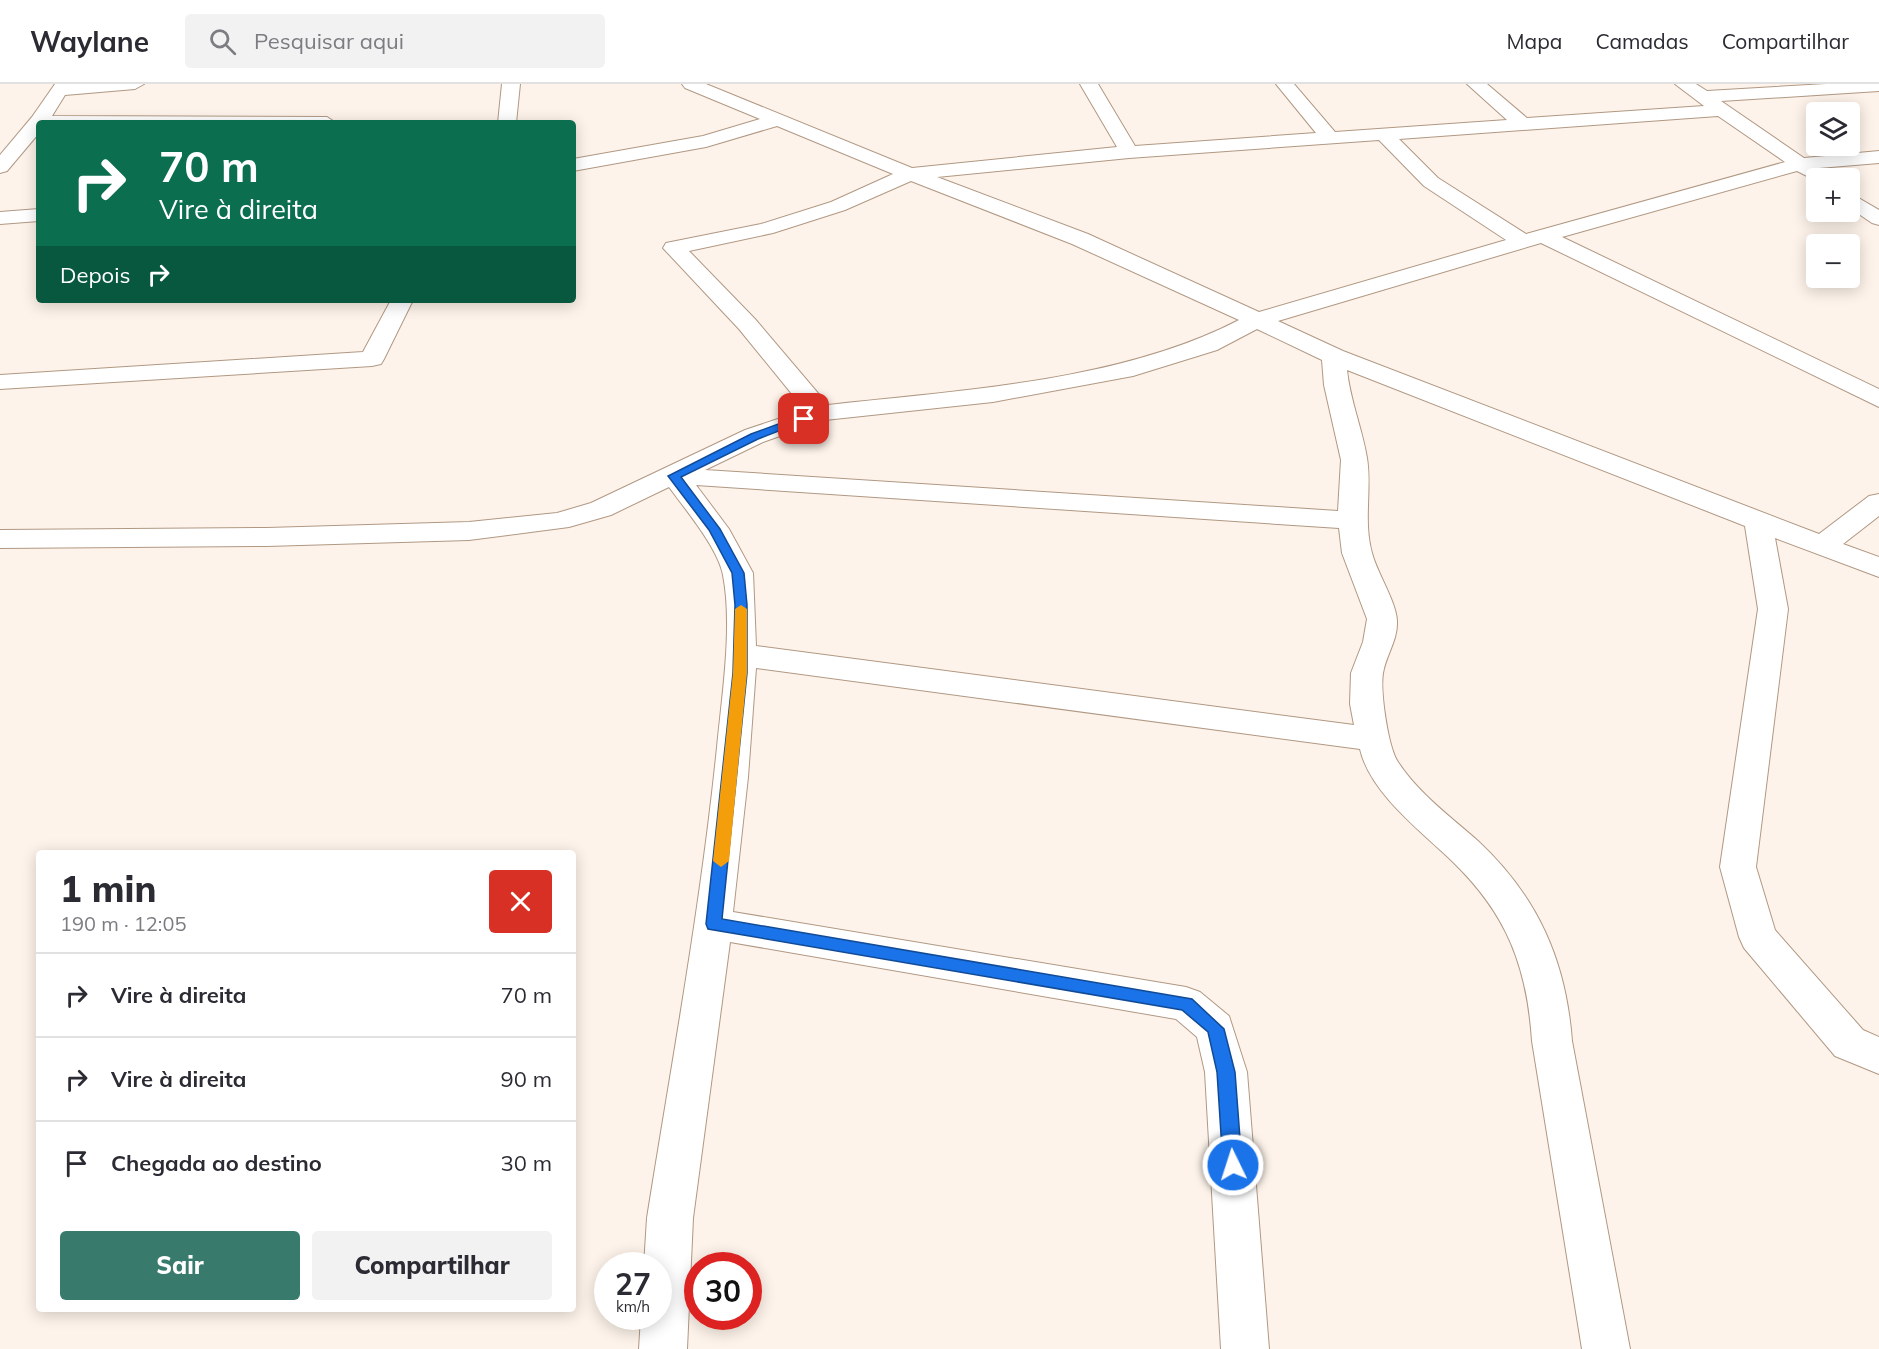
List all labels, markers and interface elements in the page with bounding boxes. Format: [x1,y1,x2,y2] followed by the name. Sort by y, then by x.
[185,14,605,68] search box
[30,24,149,59] text: Waylane
[206,25,239,58] icon: search
[254,27,404,55] text: Pesquisar aqui
[1507,28,1562,54] text: Mapa
[1595,28,1689,54] text: Camadas
[1722,28,1849,54] text: Compartilhar
[1806,102,1860,288] map controls
[1806,102,1860,156] button: layers
[159,140,259,193] text: 70 m
[60,144,138,222] icon: right
[1806,168,1860,222] button: +
[159,192,318,226] text: Vire à direita
[1806,234,1860,288] button: −
[142,258,175,291] icon: right
[60,261,130,289] text: Depois
[778,393,829,444] pin
[787,402,820,435] icon: arrive
[60,866,156,911] text: 1 min
[489,870,552,933] button: close
[60,911,186,936] text: 190 m · 12:05
[60,979,93,1012] icon: right
[111,981,246,1009] text: Vire à direita
[501,981,552,1009] text: 70 m
[60,1063,93,1096] icon: right
[111,1065,246,1093] text: Vire à direita
[501,1065,552,1093] text: 90 m
[1201,1133,1265,1197] position arrow
[60,1147,93,1180] icon: arrive
[111,1149,322,1177] text: Chegada ao destino
[501,1149,552,1177] text: 30 m
[60,1231,300,1300] button: Sair
[312,1231,552,1300] button: Compartilhar
[684,1252,762,1330] speed limit sign: 30
[615,1265,651,1303] text: 27
[616,1297,650,1316] text: km/h

